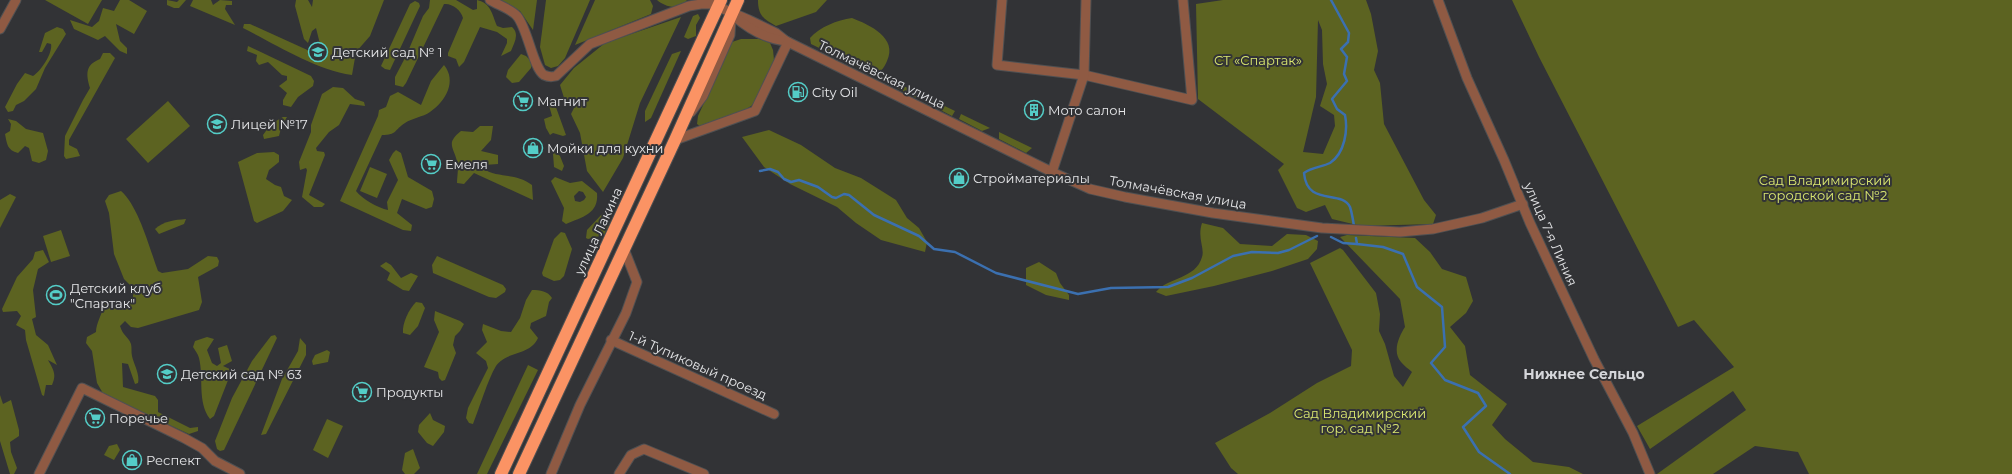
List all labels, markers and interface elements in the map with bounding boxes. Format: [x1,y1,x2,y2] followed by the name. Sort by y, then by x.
[816,36,948,112] street label: Толмачёвская улица
[307,41,329,63] school or university icon: Детский сад № 1
[332,44,442,60] place label: Детский сад № 1
[1214,52,1302,68] park label: СТ «Спартак»
[787,81,809,103] fuel station icon: City Oil
[812,84,858,100] place label: City Oil
[512,90,534,112] supermarket icon: Магнит
[537,93,588,109] place label: Магнит
[1023,99,1045,121] building icon: Мото салон
[1048,102,1126,118] place label: Мото салон
[206,113,228,135] school or university icon: Лицей №17
[231,116,308,132] place label: Лицей №17
[522,137,544,159] shop icon: Мойки для кухни
[547,140,663,156] place label: Мойки для кухни
[420,153,442,175] supermarket icon: Емеля
[445,156,488,172] place label: Емеля
[948,167,970,189] shop icon: Стройматериалы
[973,170,1090,186] place label: Стройматериалы
[1108,172,1248,212] street label: Толмачёвская улица
[1759,172,1891,203] park label: Сад Владимирский городской сад №2
[1521,179,1581,288] street label: улица 7-я Линия
[570,185,625,278] street label: улица Лакина
[70,280,161,311] place label: Детский клуб "Спартак"
[45,284,67,306] sports icon: Детский клуб "Спартак"
[626,327,770,403] street label: 1-й Тупиковый проезд
[156,363,178,385] school or university icon: Детский сад № 63
[1523,365,1645,383] district label: Нижнее Сельцо
[181,366,302,382] place label: Детский сад № 63
[351,381,373,403] supermarket icon: Продукты
[376,384,443,400] place label: Продукты
[1294,405,1426,436] park label: Сад Владимирский гор. сад №2
[84,407,106,429] supermarket icon: Поречье
[109,410,168,426] place label: Поречье
[121,449,143,471] shop icon: Респект
[146,452,202,468] place label: Респект

